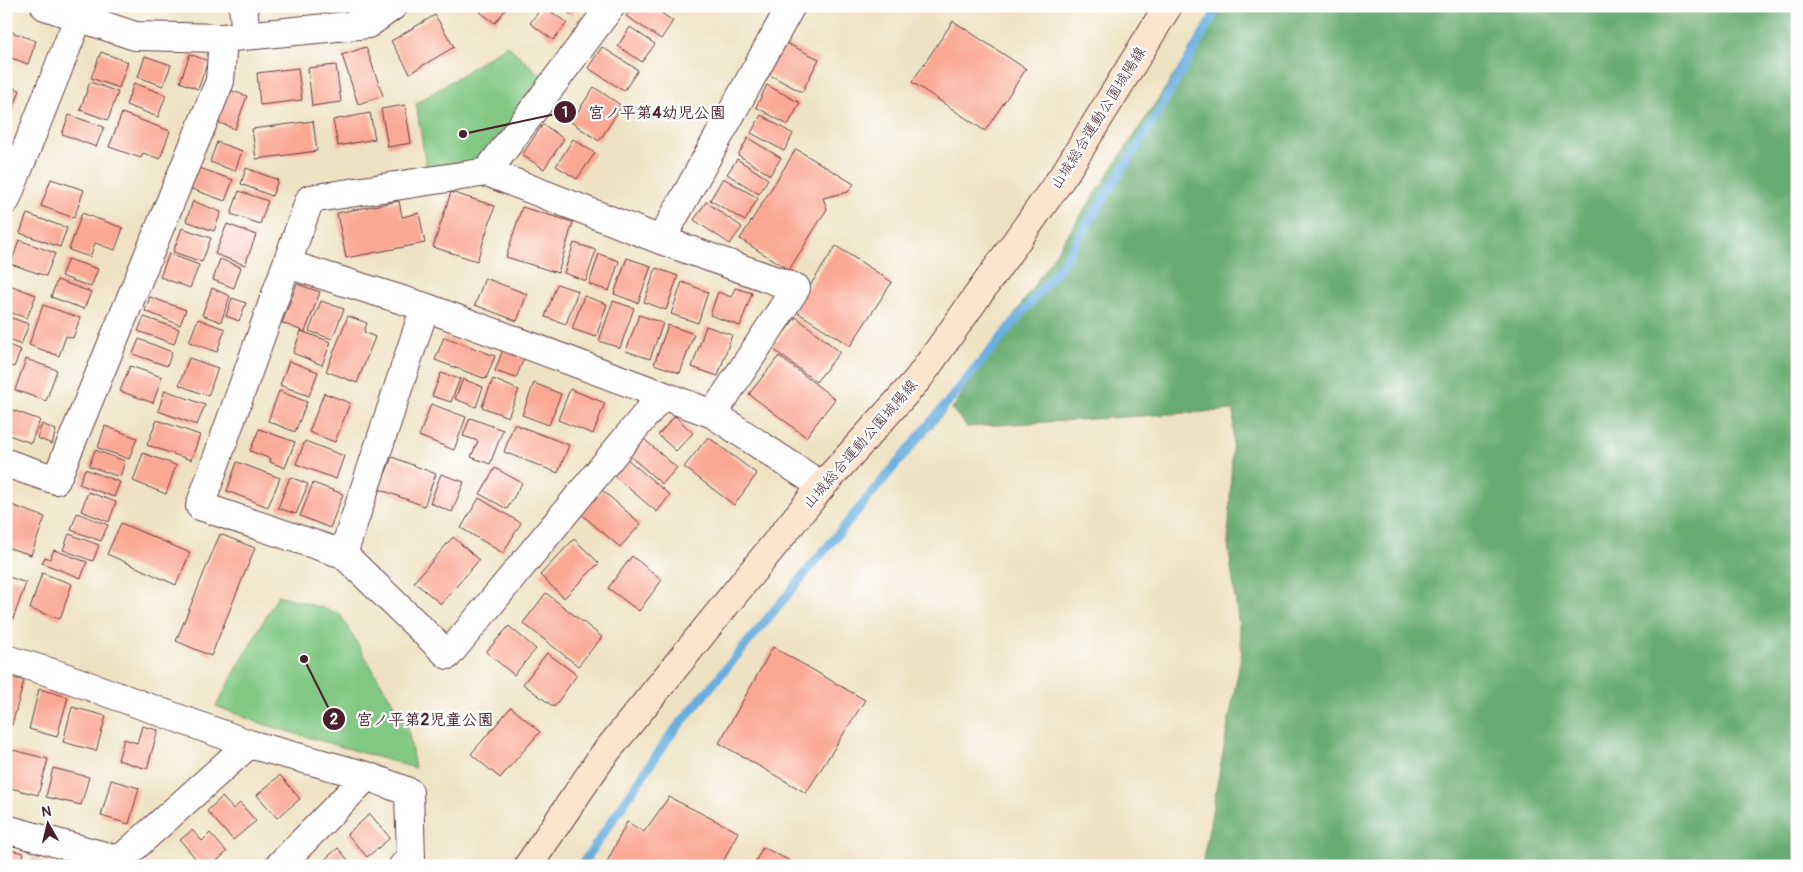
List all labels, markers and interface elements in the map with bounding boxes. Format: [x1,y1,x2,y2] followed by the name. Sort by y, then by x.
[1047,43,1150,193] street label: 山城総合運動公園城陽線
[553,97,735,128] callout: 宮ノ平第4幼児公園
[562,103,568,122] text: 1
[588,103,726,123] text: 宮ノ平第4幼児公園
[799,376,922,513] street label: 山城総合運動公園城陽線
[322,703,504,734] callout: 宮ノ平第2児童公園
[330,710,338,729] text: 2
[357,710,493,730] text: 宮ノ平第2児童公園
[22,800,72,850] north arrow
[40,803,52,821] text: N

